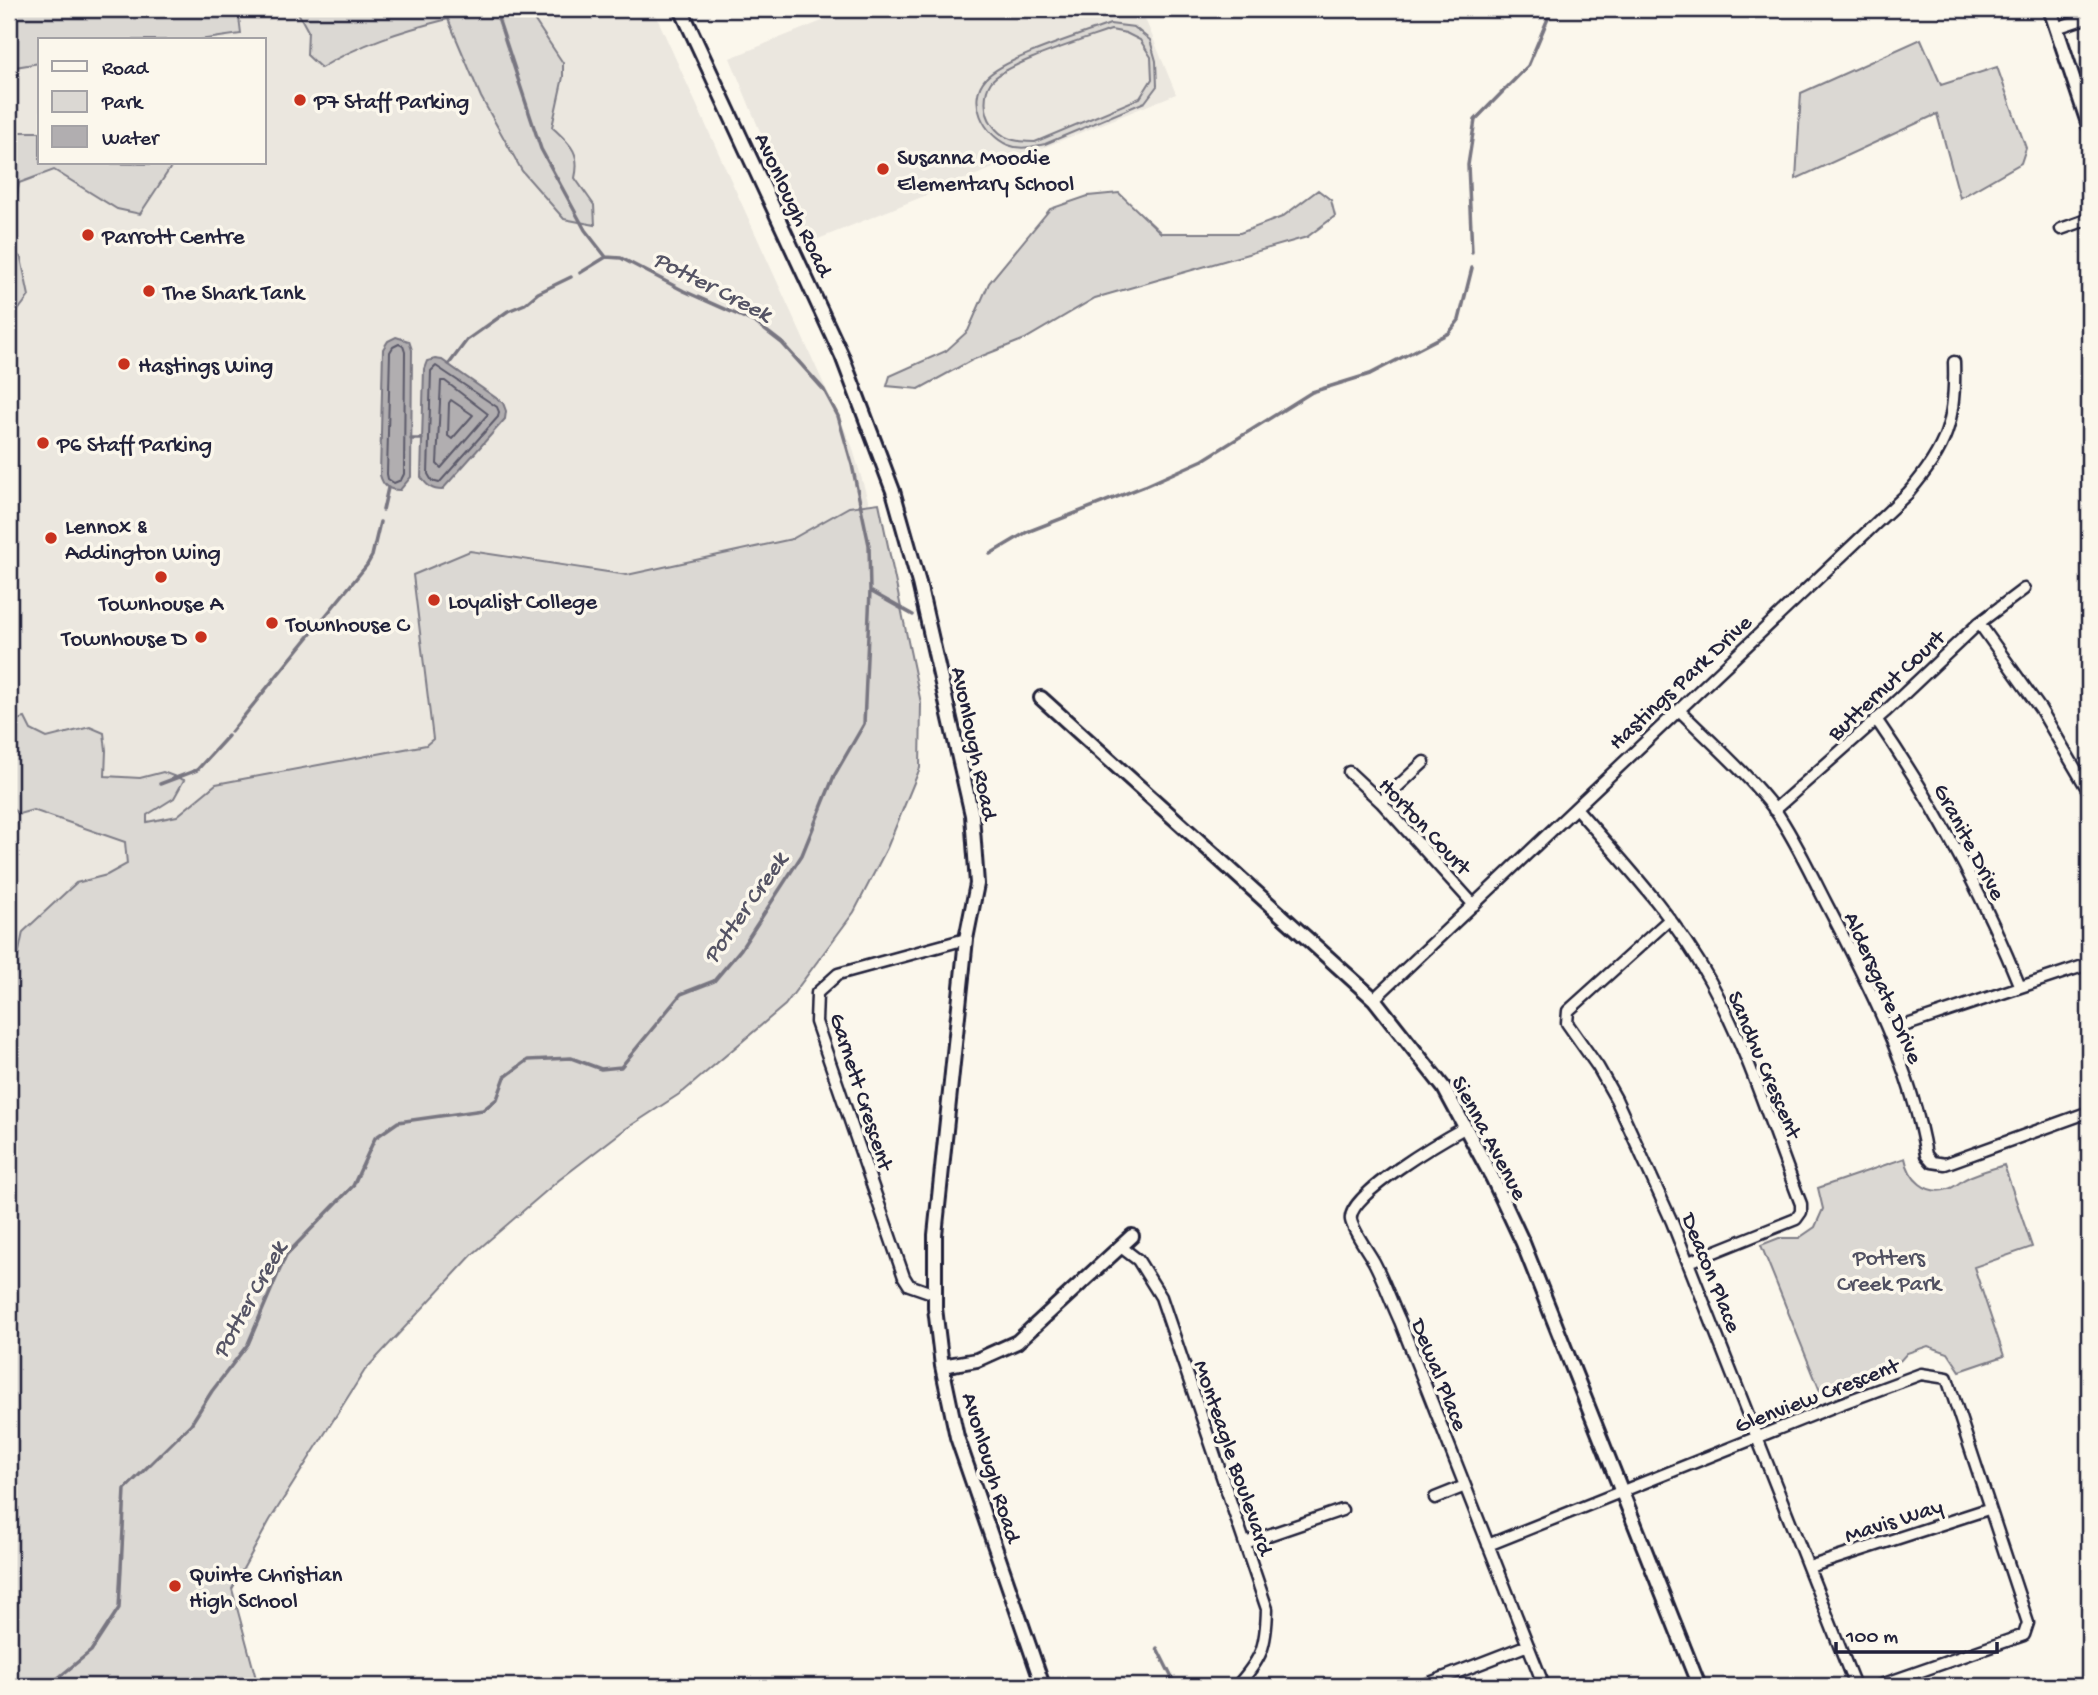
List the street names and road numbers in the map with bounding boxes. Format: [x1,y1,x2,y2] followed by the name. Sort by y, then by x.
[747,129,838,283] street label: Avonlough Road
[1604,609,1759,757] street label: Hastings Park Drive
[1822,624,1953,748] street label: Butternut Court
[943,665,1002,824] street label: Avonlough Road
[1371,773,1477,883] street label: Horton Court
[1926,780,2010,907] street label: Granite Drive
[1836,908,1928,1070] street label: Aldersgate Drive
[1720,988,1807,1145] street label: Sandhu Crescent
[822,1010,898,1175] street label: Garnett Crescent
[1444,1072,1532,1206] street label: Sienna Avenue
[1673,1208,1746,1338] street label: Deacon Place
[1402,1314,1473,1436] street label: Dewal Place
[1731,1353,1905,1441] street label: Glenview Crescent
[1186,1357,1278,1561] street label: Monteagle Boulevard
[954,1390,1026,1548] street label: Avonlough Road
[1842,1494,1946,1551] street label: Mavis Way

